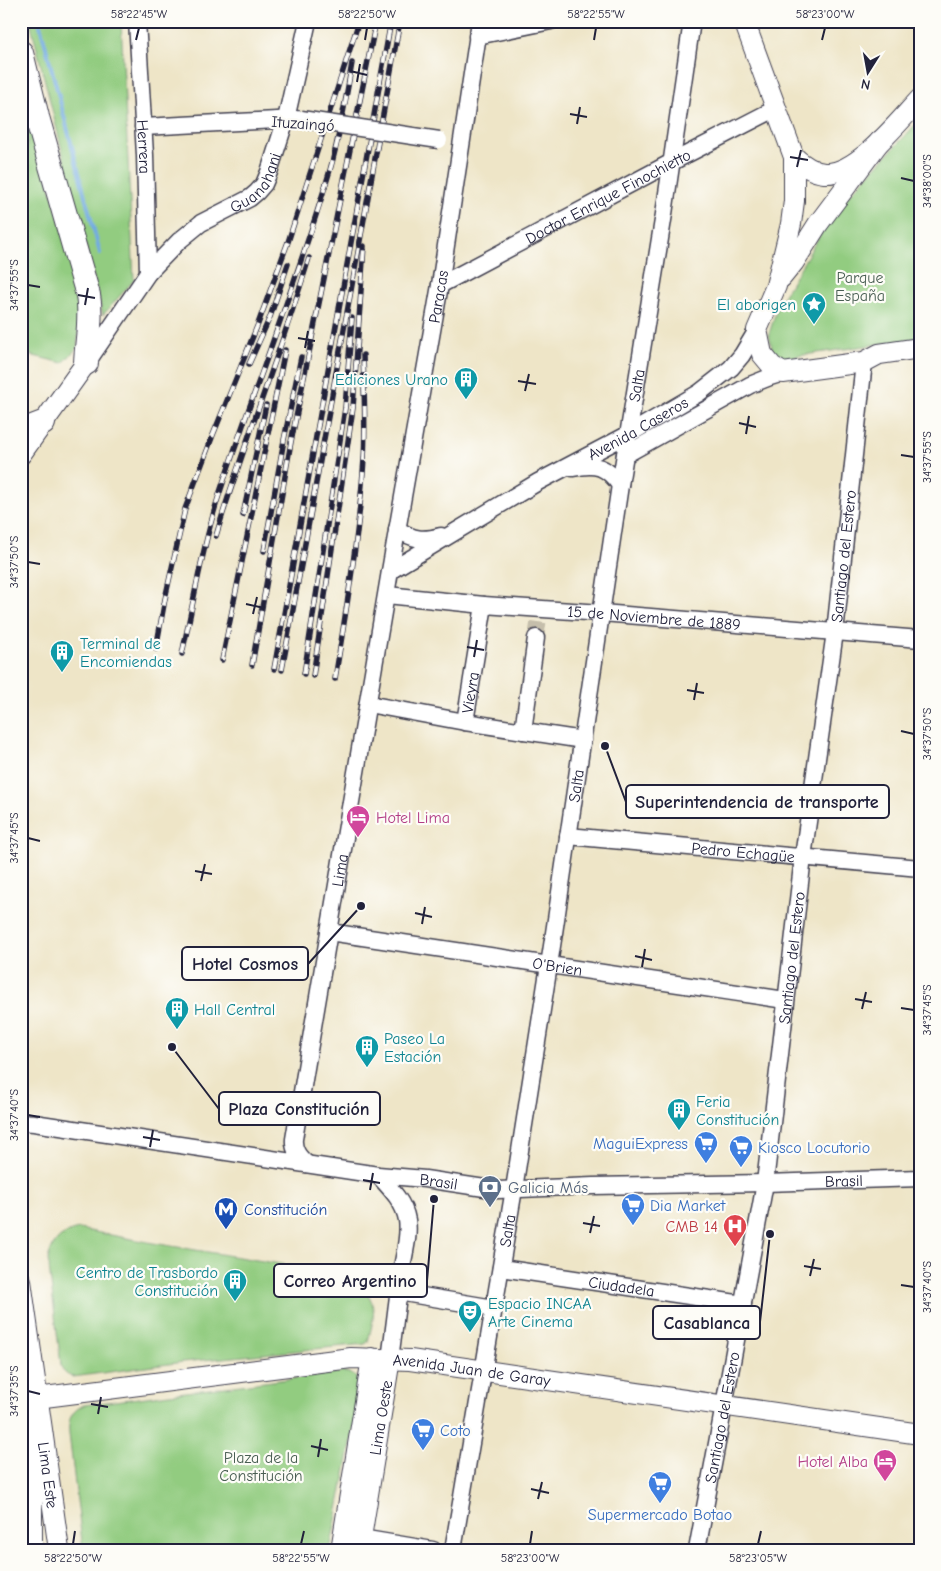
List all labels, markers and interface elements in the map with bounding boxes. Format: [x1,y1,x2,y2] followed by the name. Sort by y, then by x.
[111,7,168,21] text: 58°22'45"W
[338,7,397,21] text: 58°22'50"W
[567,7,625,21] text: 58°22'55"W
[796,7,855,21] text: 58°23'00"W
[844,48,894,98] north arrow
[860,75,872,93] text: N
[271,113,335,135] street label: Ituzaingó
[133,119,153,174] street label: Herrera
[523,146,694,248] street label: Doctor Enrique Finochietto
[227,151,285,217] street label: Guanahani
[920,154,934,208] text: 34°38'00"S
[7,259,21,311] text: 34°37'55"S
[425,269,452,325] street label: Paracas
[835,269,885,305] park label: Parque España
[801,291,827,325] place icon: El aborigen
[717,296,796,314] place label: El aborigen
[453,366,479,400] building icon: Ediciones Urano
[626,368,649,403] street label: Salta
[335,371,448,389] place label: Ediciones Urano
[585,393,692,464] street label: Avenida Caseros
[920,431,934,483] text: 34°37'55"S
[828,489,860,623] street label: Santiago del Estero
[7,535,21,588] text: 34°37'50"S
[567,603,741,634] street label: 15 de Noviembre de 1889
[80,635,172,671] place label: Terminal de Encomiendas
[49,639,75,673] building icon: Terminal de Encomiendas
[459,671,483,715] street label: Vieyra
[920,707,934,760] text: 34°37'50"S
[565,768,588,804] street label: Salta
[626,785,889,818] callout: Superintendencia de transporte
[635,792,879,813] text: Superintendencia de transporte
[345,804,371,838] hotel icon: Hotel Lima
[376,809,450,827] place label: Hotel Lima
[7,812,21,864] text: 34°37'45"S
[691,839,796,867] street label: Pedro Echagüe
[329,852,352,888] street label: Lima
[776,891,809,1025] street label: Santiago del Estero
[182,947,308,980] callout: Hotel Cosmos
[192,954,298,975] text: Hotel Cosmos
[531,954,584,980] street label: O'Brien
[920,984,934,1036] text: 34°37'45"S
[164,996,190,1030] building icon: Hall Central
[194,1001,275,1019] place label: Hall Central
[384,1030,445,1066] place label: Paseo La Estación
[354,1034,380,1068] building icon: Paseo La Estación
[7,1089,21,1141] text: 34°37'40"S
[219,1092,380,1125] callout: Plaza Constitución
[696,1093,779,1129] place label: Feria Constitución
[666,1097,692,1131] building icon: Feria Constitución
[228,1099,370,1120] text: Plaza Constitución
[693,1130,719,1164] supermarket icon: MaguiExpress
[728,1134,754,1168] supermarket icon: Kiosco Locutorio
[593,1135,688,1153] place label: MaguiExpress
[758,1139,870,1157] place label: Kiosco Locutorio
[419,1171,459,1194] street label: Brasil
[825,1172,863,1191] street label: Brasil
[477,1174,503,1208] bank icon: Galicia Más
[508,1179,588,1197] place label: Galicia Más
[620,1192,646,1226] supermarket icon: Dia Market
[213,1196,239,1230] metro station icon: Constitución
[650,1197,726,1215] place label: Dia Market
[244,1201,327,1219] place label: Constitución
[496,1213,520,1248] street label: Salta
[722,1213,748,1247] hospital icon: CMB 14
[665,1218,718,1236] place label: CMB 14
[920,1261,934,1313] text: 34°37'40"S
[76,1264,218,1300] place label: Centro de Trasbordo Constitución
[274,1264,427,1297] callout: Correo Argentino
[222,1268,248,1302] building icon: Centro de Trasbordo Constitución
[283,1271,417,1292] text: Correo Argentino
[587,1273,656,1301] street label: Ciudadela
[488,1295,591,1331] place label: Espacio INCAA Arte Cinema
[457,1299,483,1333] theatre icon: Espacio INCAA Arte Cinema
[653,1306,760,1339] callout: Casablanca
[664,1313,750,1334] text: Casablanca
[702,1350,744,1485] street label: Santiago del Estero
[392,1351,553,1390] street label: Avenida Juan de Garay
[7,1365,21,1417] text: 34°37'35"S
[367,1379,396,1457] street label: Lima Oeste
[410,1417,436,1451] supermarket icon: Coto
[440,1422,471,1440] place label: Coto
[34,1441,61,1510] street label: Lima Este
[872,1448,898,1482] hotel icon: Hotel Alba
[219,1449,303,1485] park label: Plaza de la Constitución
[798,1453,868,1471] place label: Hotel Alba
[647,1470,673,1504] supermarket icon: Supermercado Botao
[588,1506,732,1524] place label: Supermercado Botao
[44,1551,103,1565] text: 58°22'50"W
[272,1551,330,1565] text: 58°22'55"W
[501,1551,560,1565] text: 58°23'00"W
[729,1551,788,1565] text: 58°23'05"W

